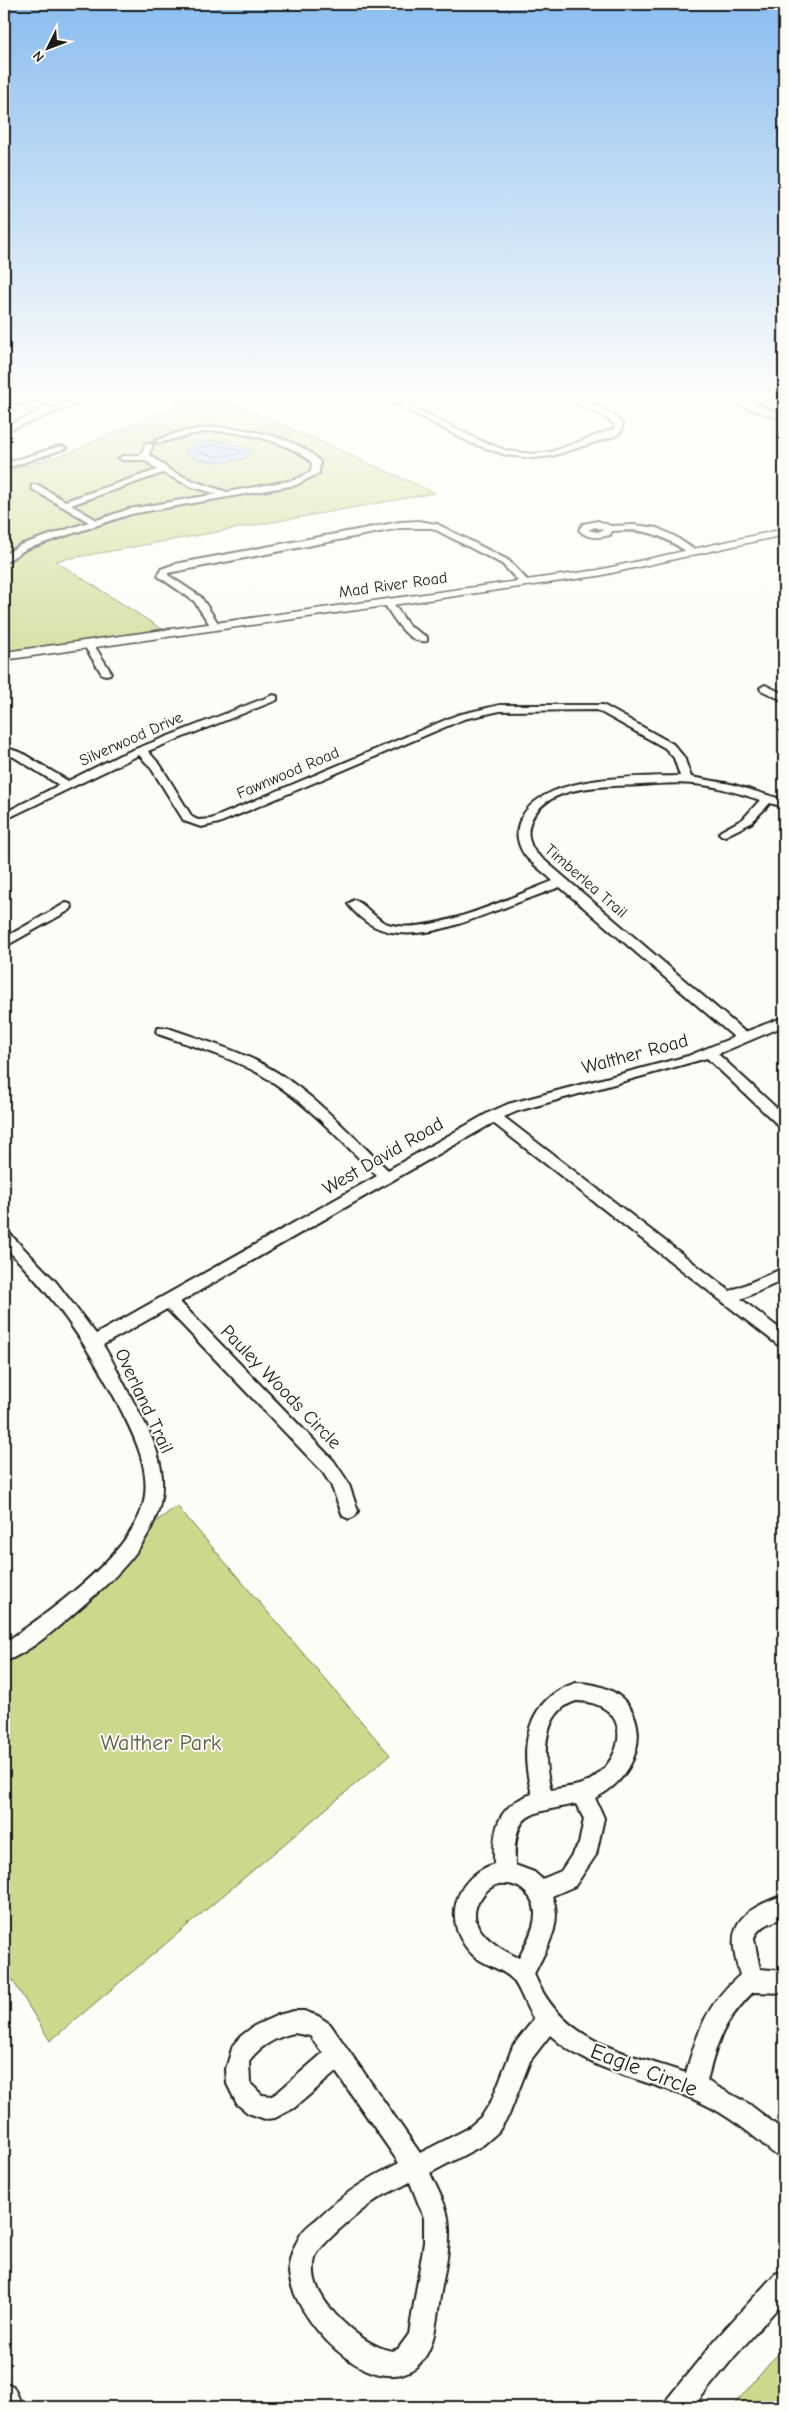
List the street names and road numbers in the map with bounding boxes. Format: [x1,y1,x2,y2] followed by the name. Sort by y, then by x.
[338,568,448,602] street label: Mad River Road
[77,708,185,770] street label: Silverwood Drive
[234,743,342,803] street label: Fawnwood Road
[541,840,631,922] street label: Timberlea Trail
[579,1029,691,1079] street label: Walther Road
[319,1113,447,1199] street label: West David Road
[216,1320,346,1454] street label: Pauley Woods Circle
[110,1345,178,1457] street label: Overland Trail
[587,2038,701,2102] street label: Eagle Circle

